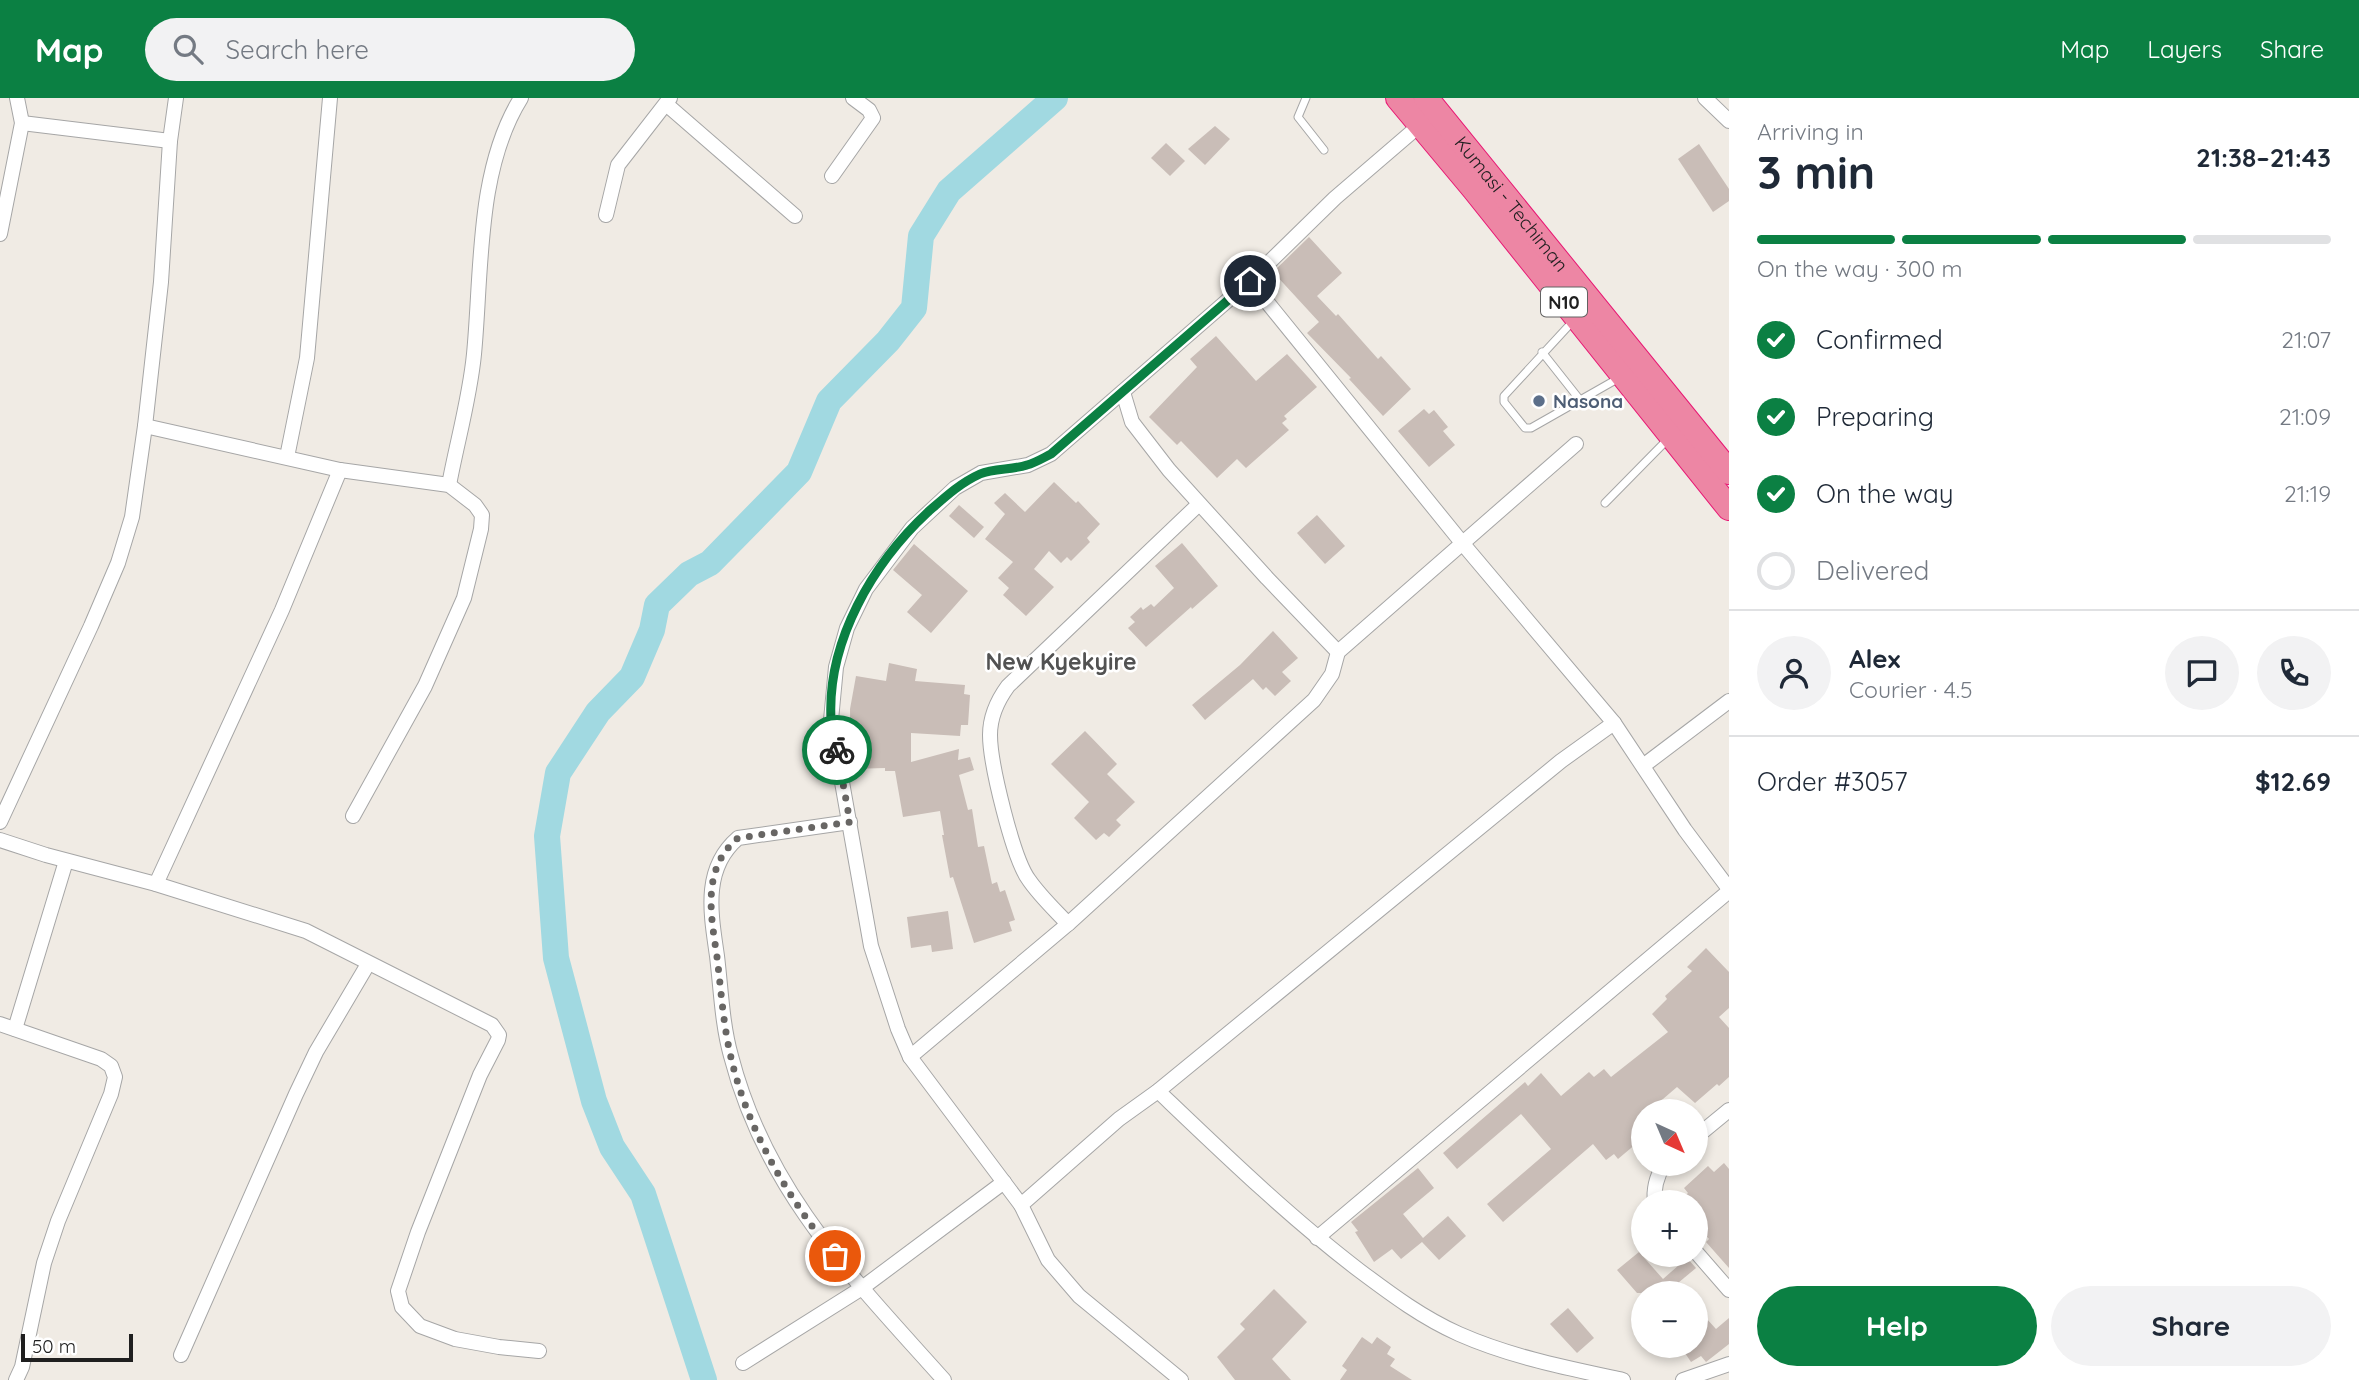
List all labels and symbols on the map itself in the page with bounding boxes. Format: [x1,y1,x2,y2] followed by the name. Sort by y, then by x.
[1450,131,1574,276] street label: Kumasi - Techiman
[1220,251,1280,311] pin
[1541,288,1587,316] road number: N10
[1553,389,1623,413] place label: Nasona
[1531,393,1547,409] marker: Nasona
[985,647,1137,676] district label: New Kyekyire
[802,715,872,785] courier
[1631,1099,1708,1176] north arrow
[805,1226,865,1286] pin
[21,1331,133,1363] scale bar

